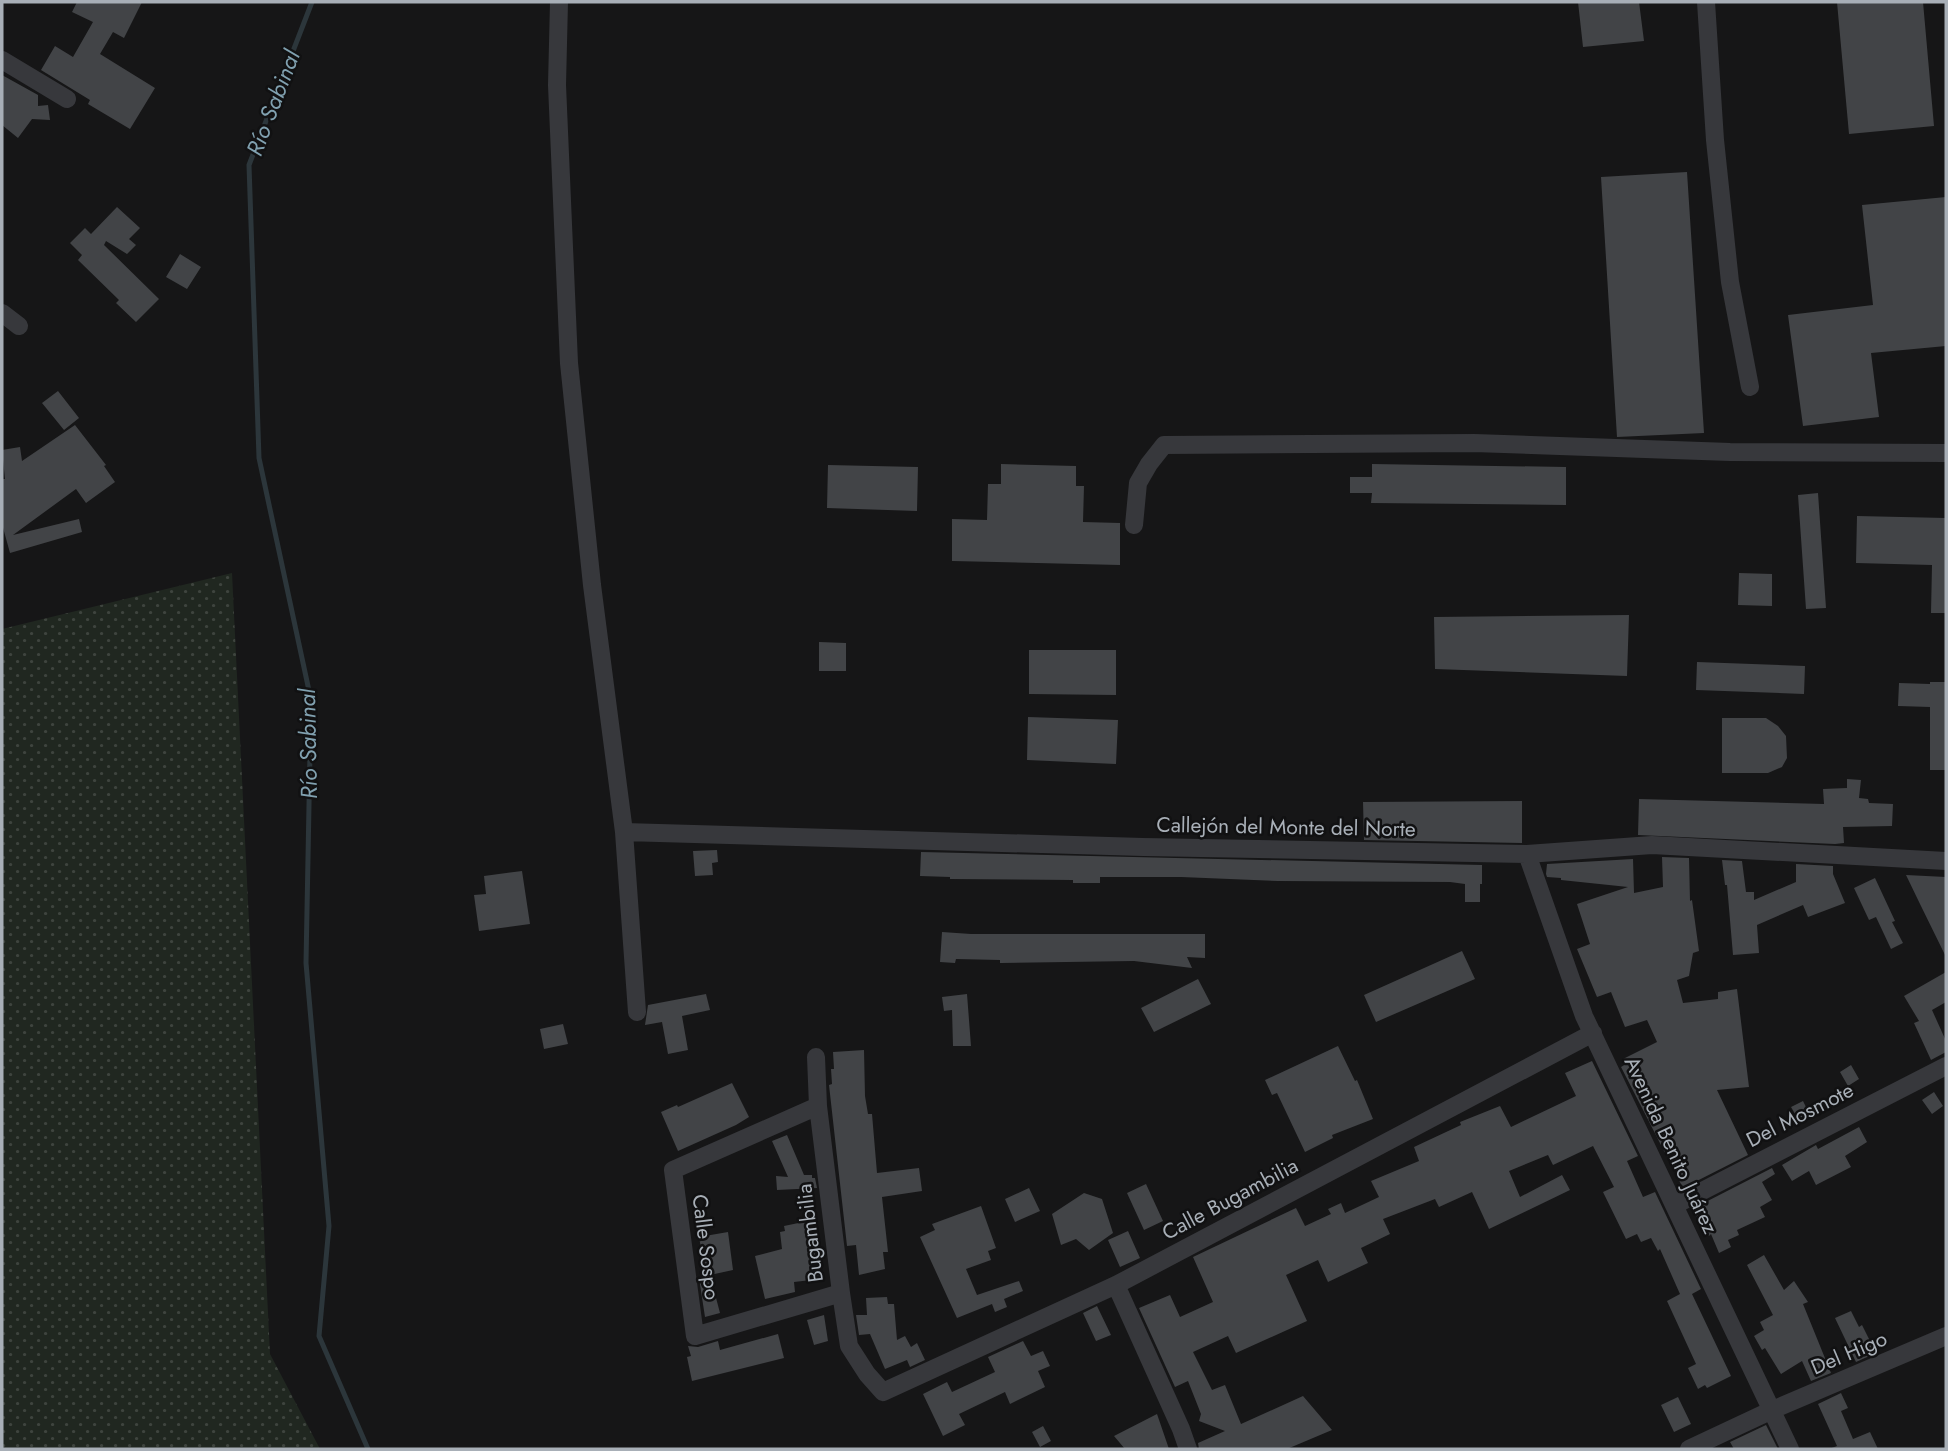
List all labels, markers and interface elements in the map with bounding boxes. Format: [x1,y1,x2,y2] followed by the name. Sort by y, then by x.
[237,45,309,161] water label: Río Sabinal
[290,688,326,800] water label: Río Sabinal
[1156,810,1416,844] street label: Callejón del Monte del Norte
[1617,1051,1725,1239] street label: Avenida Benito Juárez
[1741,1075,1859,1155] street label: Del Mosmote
[1157,1150,1303,1248] street label: Calle Bugambilia
[789,1182,831,1284] street label: Bugambilia
[685,1192,727,1302] street label: Calle Sospo
[1806,1324,1892,1382] street label: Del Higo

